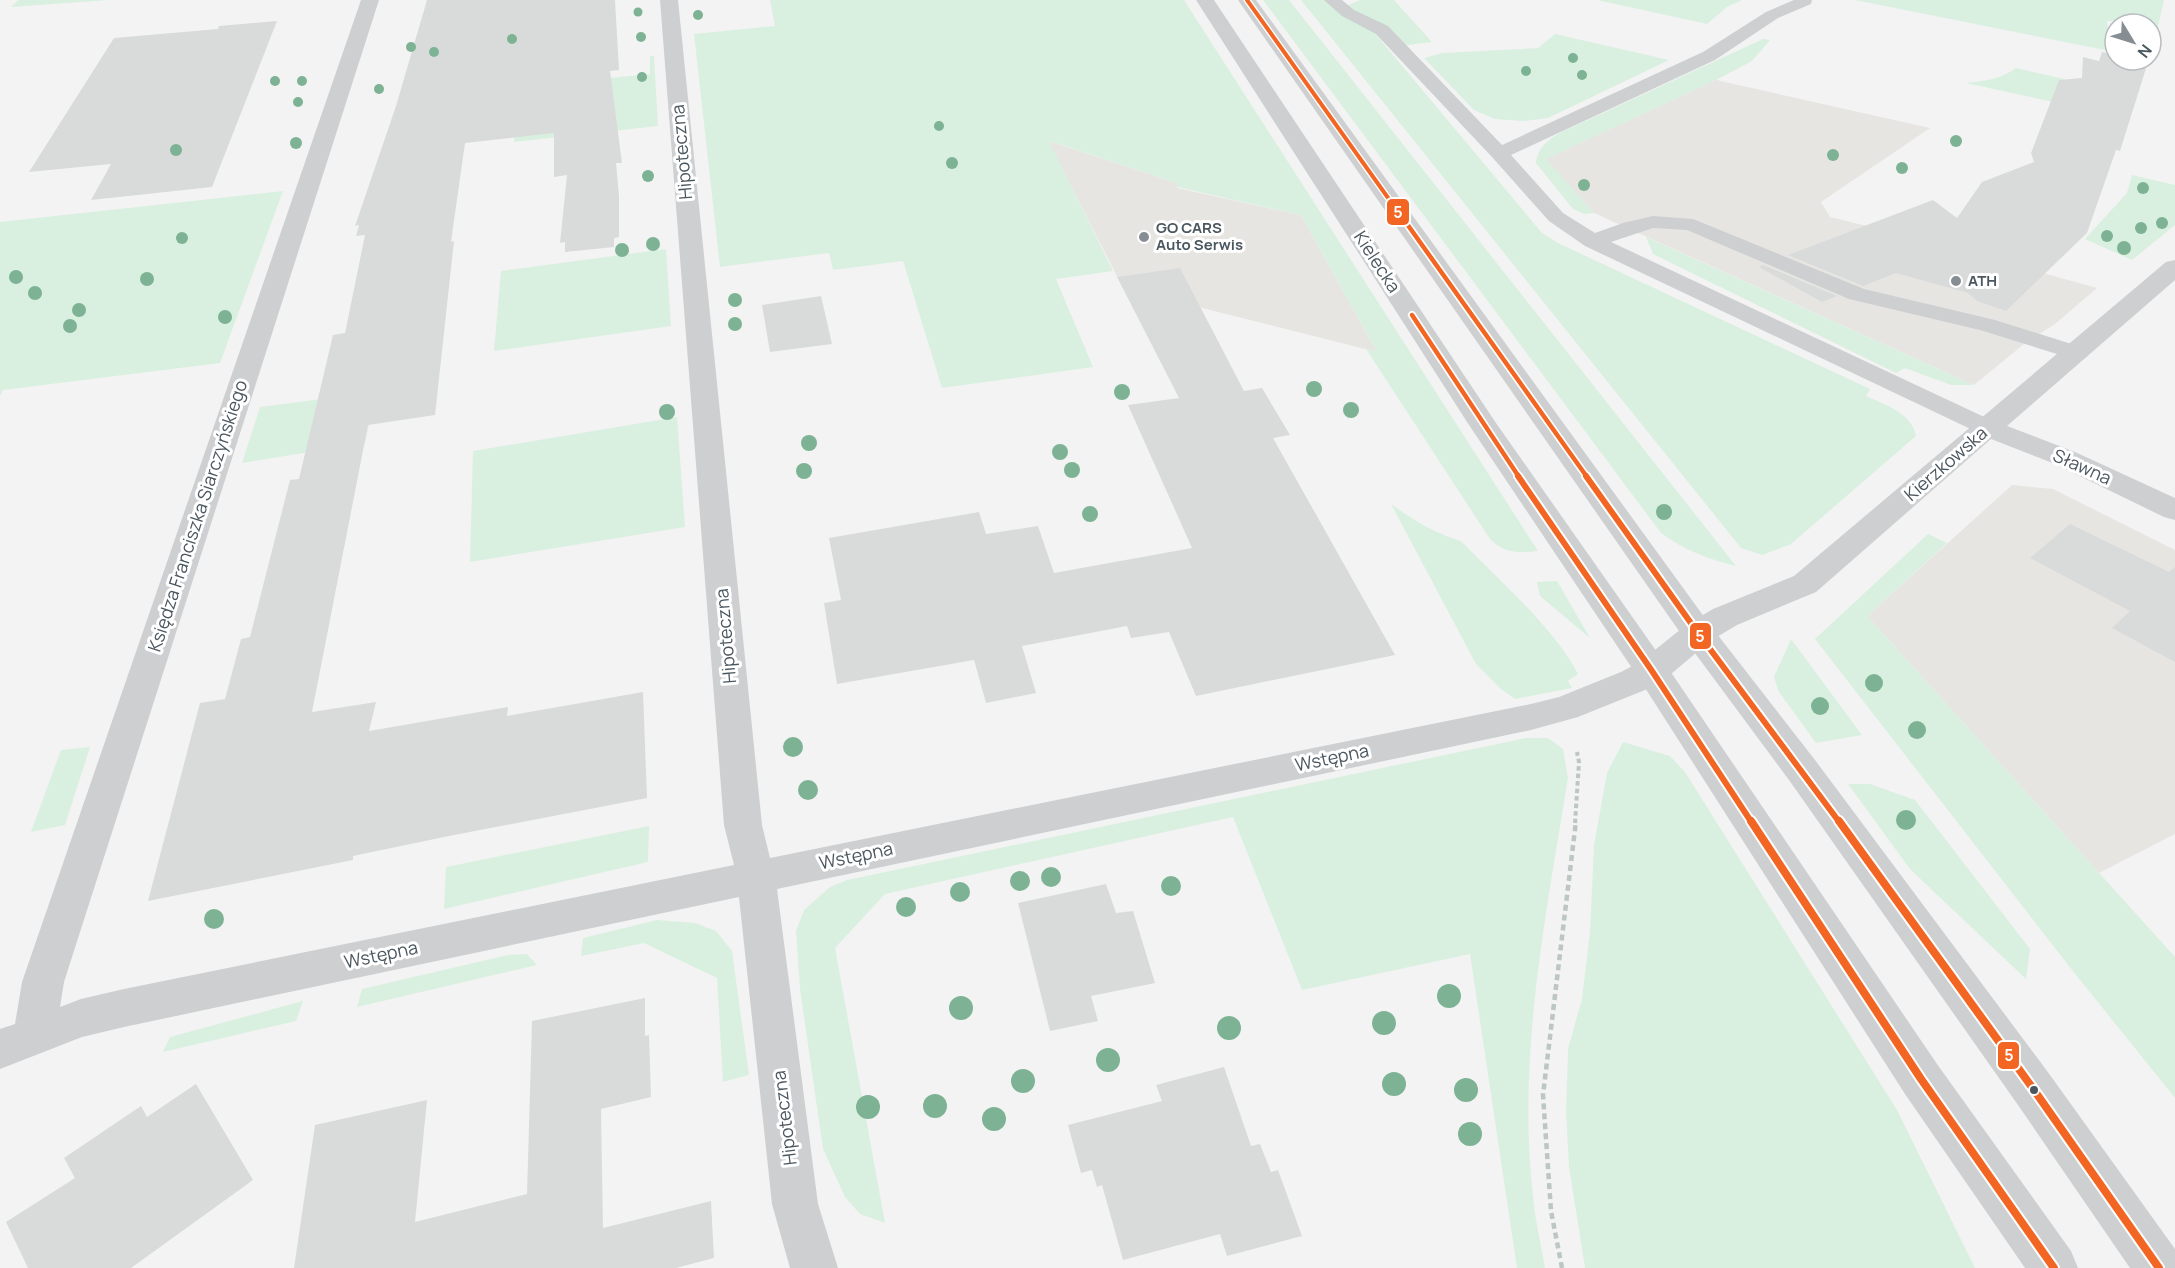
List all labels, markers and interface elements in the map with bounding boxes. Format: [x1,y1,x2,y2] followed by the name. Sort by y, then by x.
[2103,12,2163,72] north arrow
[2133,40,2157,63] text: N
[665,104,697,201] street label: Hipoteczna
[1386,198,1410,226] line badge: 5
[1393,201,1403,223] text: 5
[1156,217,1243,255] place label: GO CARS Auto Serwis
[1349,226,1407,297] street label: Kielecka
[1137,230,1151,244] marker: GO CARS Auto Serwis
[1968,270,1997,291] place label: ATH
[1949,274,1963,288] marker: ATH
[142,377,252,655] street label: Księdza Franciszka Siarczyńskiego
[1899,421,1992,506] street label: Kierzkowska
[2049,443,2115,490] street label: Sławna
[709,588,741,685] street label: Hipoteczna
[1689,622,1712,650] line badge: 5
[1695,625,1705,647] text: 5
[1293,738,1371,777] street label: Wstępna
[817,836,895,875] street label: Wstępna
[342,935,420,974] street label: Wstępna
[1997,1041,2020,1070] line badge: 5
[2004,1044,2014,1066] text: 5
[766,1069,802,1167] street label: Hipoteczna
[2028,1084,2040,1096] unlabelled marker

